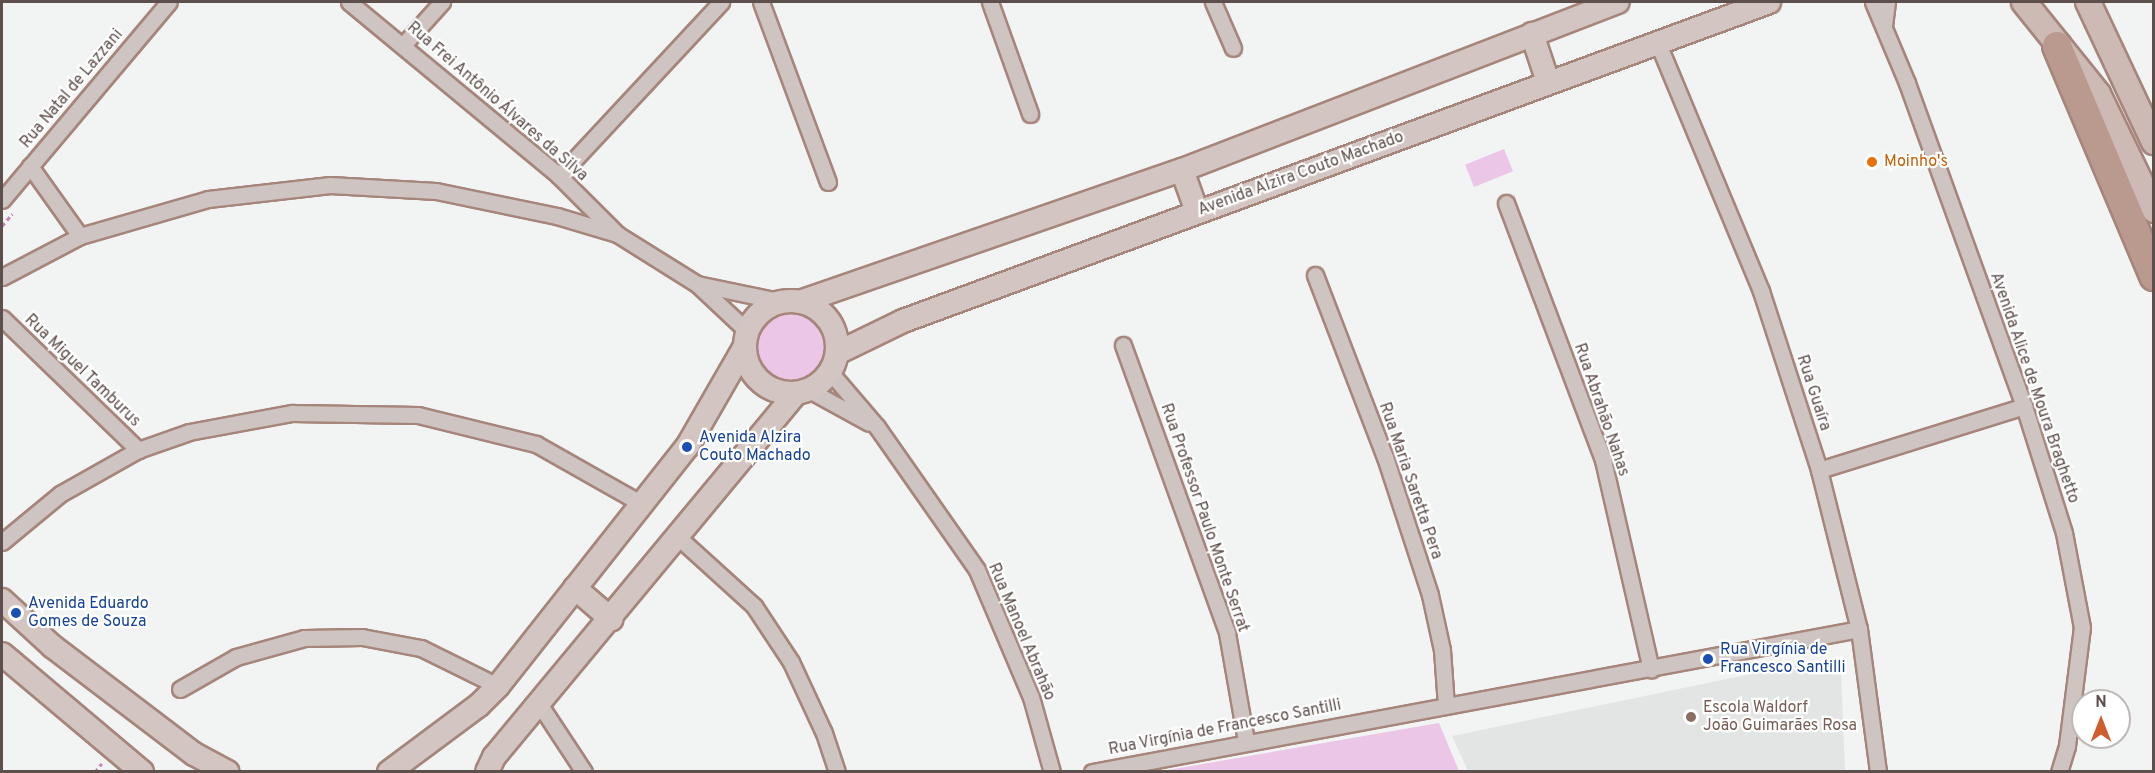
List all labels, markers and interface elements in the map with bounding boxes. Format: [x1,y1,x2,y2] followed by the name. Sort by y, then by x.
[402,18,592,186] street label: Rua Frei Antônio Álvares da Silva
[17,26,127,152] street label: Rua Natal de Lazzani
[1195,128,1407,220] street label: Avenida Alzira Couto Machado
[1884,152,1948,172] place label: Moinho's
[1865,155,1879,169] marker: Moinho's
[1985,270,2083,506] street label: Avenida Alice de Moura Braghetto
[20,311,144,431] street label: Rua Miguel Tamburus
[1569,341,1633,479] street label: Rua Abrahão Nahas
[1792,353,1834,433] street label: Rua Guaíra
[1374,400,1446,562] street label: Rua Maria Saretta Pera
[1156,401,1252,635] street label: Rua Professor Paulo Monte Serrat
[699,428,811,466] place label: Avenida Alzira Couto Machado
[680,440,694,454] marker: Avenida Alzira Couto Machado
[983,560,1059,704] street label: Rua Manoel Abrahão
[28,594,149,632] place label: Avenida Eduardo Gomes de Souza
[9,606,23,620] marker: Avenida Eduardo Gomes de Souza
[1720,640,1846,678] place label: Rua Virgínia de Francesco Santilli
[1701,652,1715,666] marker: Rua Virgínia de Francesco Santilli
[2071,689,2131,749] north arrow
[2095,693,2107,713] text: N
[1107,696,1343,760] street label: Rua Virgínia de Francesco Santilli
[1703,698,1857,736] place label: Escola Waldorf João Guimarães Rosa
[1684,710,1698,724] marker: Escola Waldorf João Guimarães Rosa

